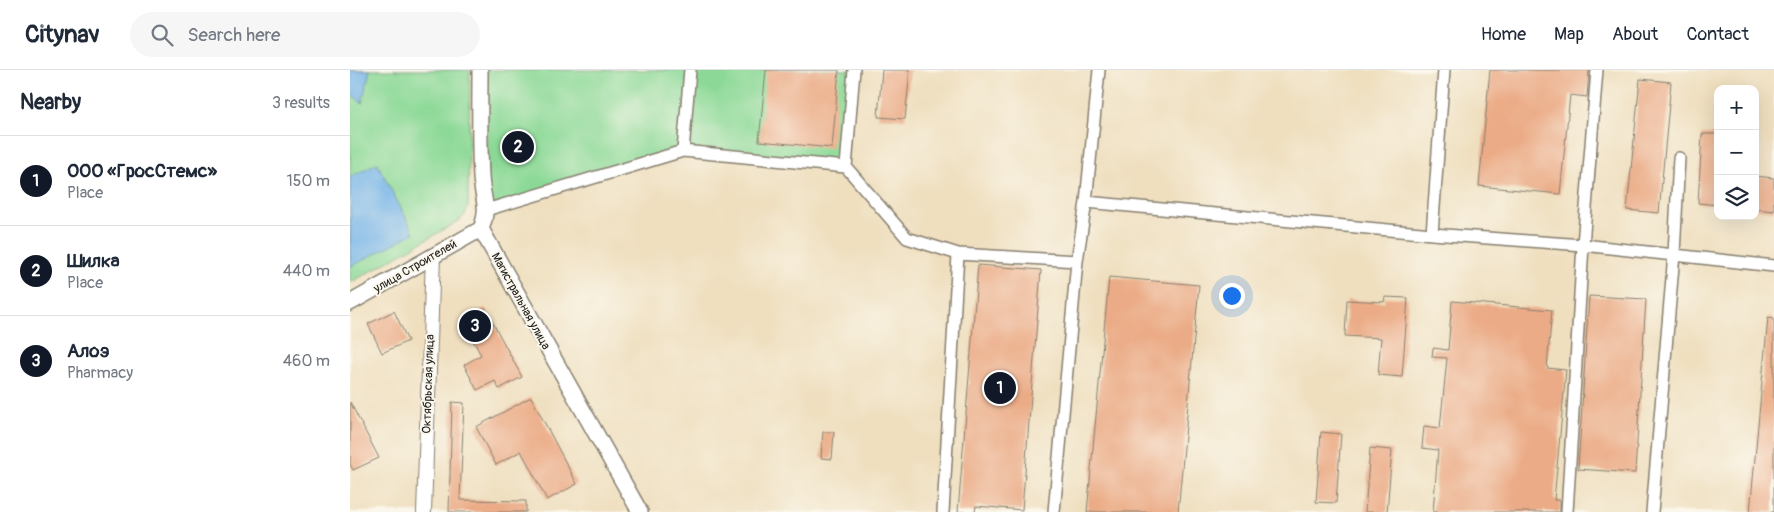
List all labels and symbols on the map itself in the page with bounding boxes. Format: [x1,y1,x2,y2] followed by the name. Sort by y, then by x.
[502,128,534,166] pin: 2
[370,237,460,297] street label: улица Строителей
[488,250,554,353] street label: Магистральная улица
[1219,283,1245,309] your location
[459,307,491,345] pin: 3
[419,334,438,434] street label: Октябрьская улица
[984,369,1016,407] pin: 1

